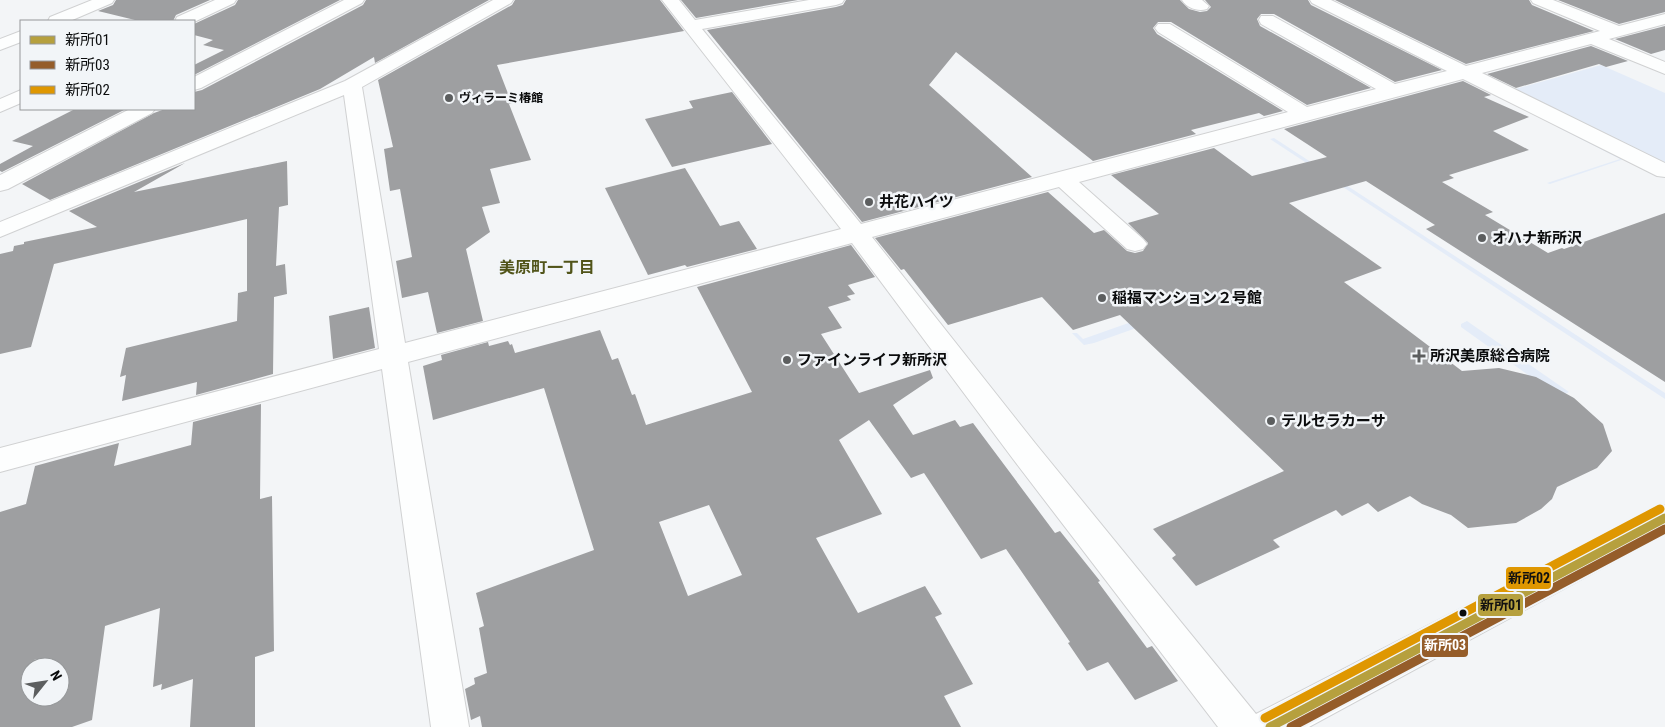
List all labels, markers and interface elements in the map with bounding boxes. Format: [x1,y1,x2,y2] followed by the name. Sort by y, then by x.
[20,20,195,110] legend
[65,31,110,49] text: 新所01
[65,56,110,74] text: 新所03
[65,81,110,99] text: 新所02
[459,91,543,105] place label: ヴィラーミ椿館
[443,92,455,104] marker: ヴィラーミ椿館
[879,193,954,211] place label: 井花ハイツ
[863,196,875,208] marker: 井花ハイツ
[1492,229,1582,247] place label: オハナ新所沢
[1476,232,1488,244] marker: オハナ新所沢
[499,258,595,277] district label: 美原町一丁目
[1112,289,1262,307] place label: 稲福マンション２号館
[1096,292,1108,304] marker: 稲福マンション２号館
[1430,347,1550,365] place label: 所沢美原総合病院
[1412,349,1426,363] marker: 所沢美原総合病院
[797,351,947,369] place label: ファインライフ新所沢
[781,354,793,366] marker: ファインライフ新所沢
[1281,412,1386,430] place label: テルセラカーサ
[1265,415,1277,427] marker: テルセラカーサ
[1505,566,1552,590] line badge: 新所02
[1508,570,1550,586] text: 新所02
[1477,593,1524,617] line badge: 新所01
[1480,597,1522,613] text: 新所01
[1458,608,1468,618] unlabelled marker
[1421,634,1469,658] line badge: 新所03
[1424,637,1466,653] text: 新所03
[20,657,70,707] north arrow
[47,668,65,683] text: N

